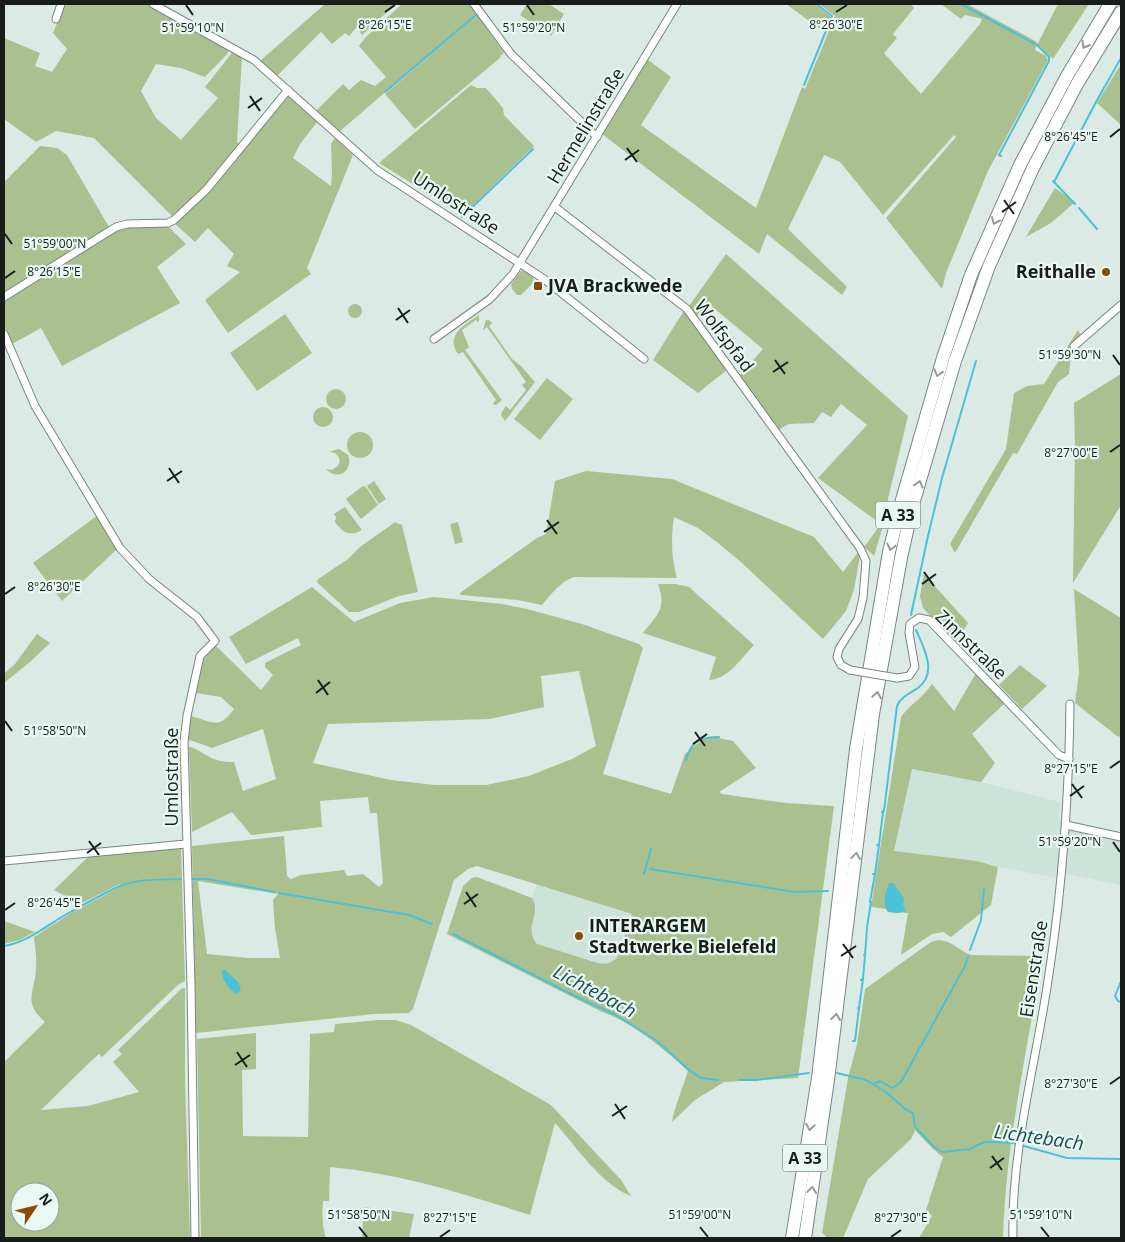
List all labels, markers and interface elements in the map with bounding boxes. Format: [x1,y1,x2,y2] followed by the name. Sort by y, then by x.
[358,16,412,33] text: 8°26'15"E
[809,16,863,33] text: 8°26'30"E
[162,19,224,36] text: 51°59'10"N
[503,19,565,36] text: 51°59'20"N
[1081,40,1091,49] one-way arrow
[541,63,629,188] street label: Hermelinstraße
[1044,128,1098,145] text: 8°26'45"E
[409,165,505,239] street label: Umlostraße
[990,216,1001,225] one-way arrow
[24,235,86,252] text: 51°59'00"N
[1016,259,1096,283] place label: Reithalle
[27,263,81,280] text: 8°26'15"E
[1100,266,1112,278] marker: Reithalle
[546,273,682,297] place label: JVA Brackwede
[532,280,544,292] marker: JVA Brackwede
[690,294,760,376] street label: Wolfspfad
[1039,346,1101,363] text: 51°59'30"N
[934,369,944,377] one-way arrow
[1044,444,1098,461] text: 8°27'00"E
[913,481,923,489] one-way arrow
[876,502,920,528] road number: A 33
[886,542,897,551] one-way arrow
[27,578,81,595] text: 8°26'30"E
[931,604,1013,684] street label: Zinnstraße
[871,691,881,699] one-way arrow
[24,722,86,739] text: 51°58'50"N
[159,728,183,826] street label: Umlostraße
[1044,760,1098,777] text: 8°27'15"E
[1039,833,1101,850] text: 51°59'20"N
[850,852,861,860] one-way arrow
[27,894,81,911] text: 8°26'45"E
[589,913,776,958] place label: INTERARGEM Stadtwerke Bielefeld
[1013,919,1053,1019] street label: Eisenstraße
[573,930,585,942] marker: INTERARGEM Stadtwerke Bielefeld
[549,958,641,1024] water label: Lichtebach
[830,1013,841,1021] one-way arrow
[1044,1075,1098,1092] text: 8°27'30"E
[992,1118,1086,1156] water label: Lichtebach
[805,1123,816,1131] one-way arrow
[782,1144,828,1172] road number: A 33
[10,1182,60,1232] north arrow
[807,1186,817,1194] one-way arrow
[35,1189,57,1209] text: N
[328,1206,390,1223] text: 51°58'50"N
[669,1206,731,1223] text: 51°59'00"N
[1010,1206,1072,1223] text: 51°59'10"N
[423,1209,477,1226] text: 8°27'15"E
[874,1209,928,1226] text: 8°27'30"E

